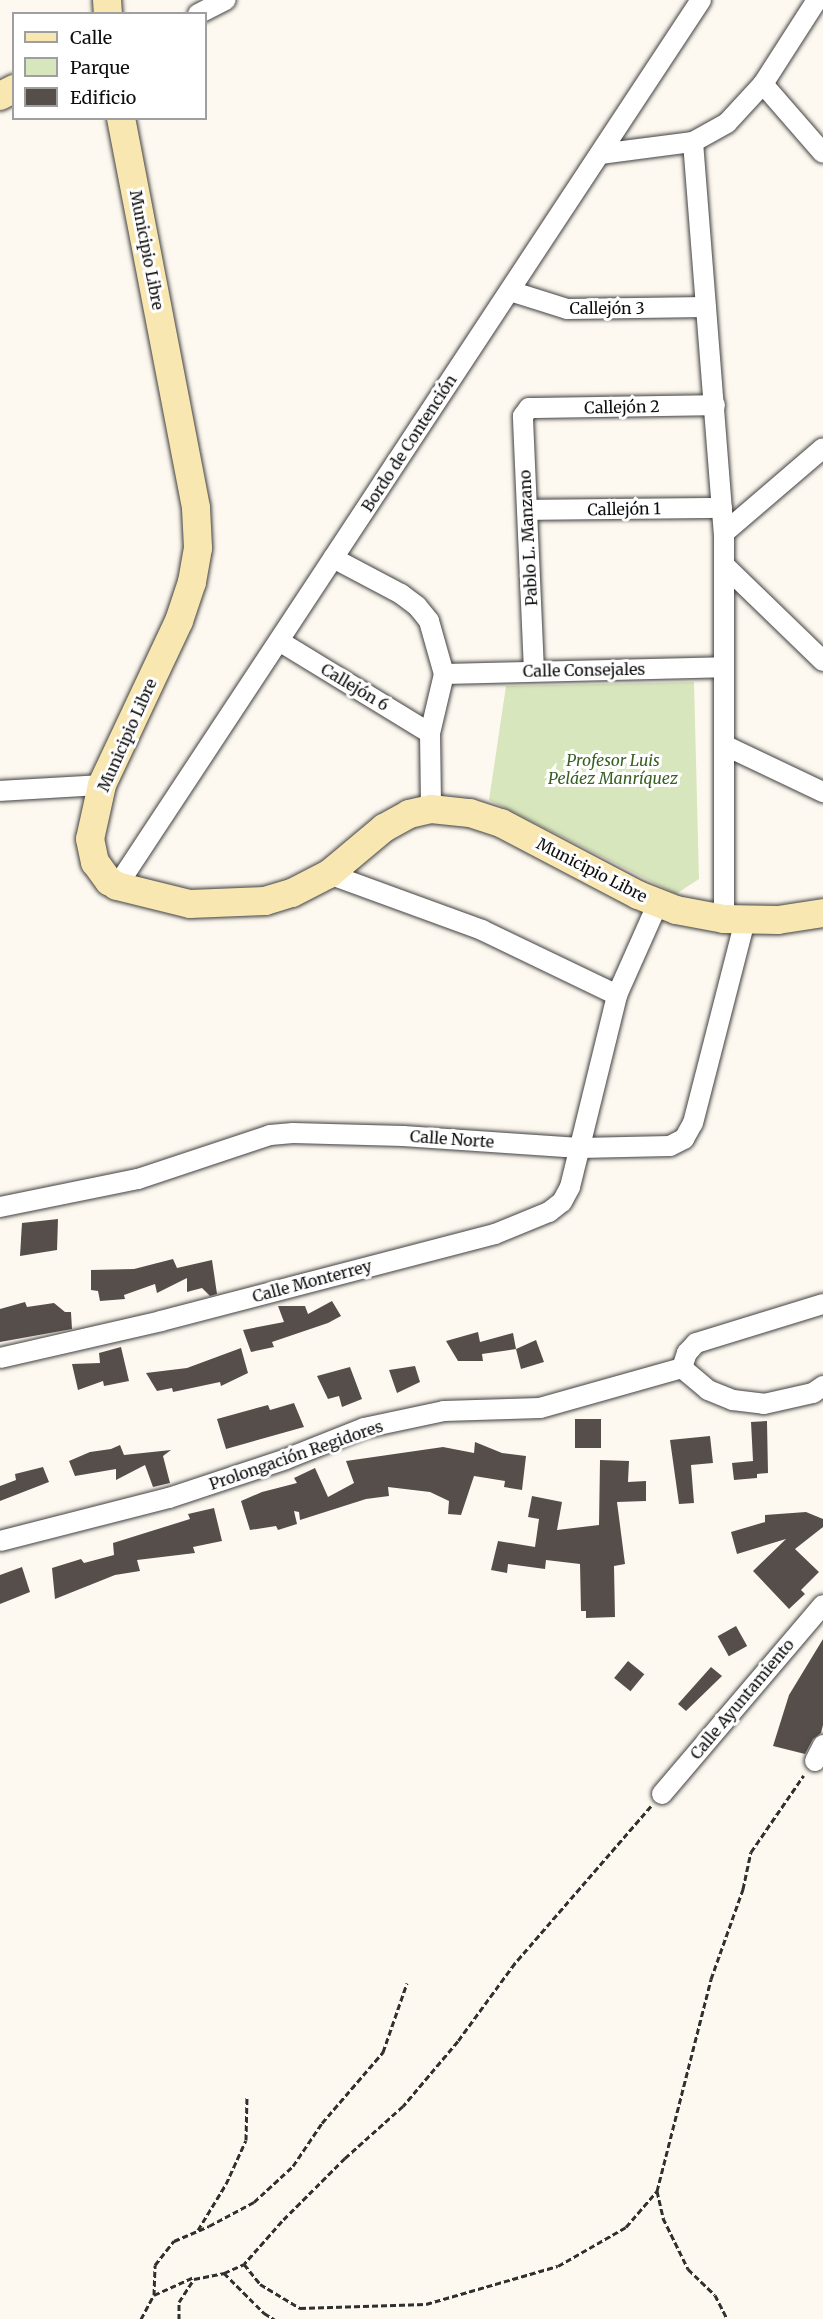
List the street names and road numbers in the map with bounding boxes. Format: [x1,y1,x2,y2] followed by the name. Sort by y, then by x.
[126,189,168,311] street label: Municipio Libre
[569,298,645,318] street label: Callejón 3
[357,371,461,515] street label: Bordo de Contención
[584,397,660,417] street label: Callejón 2
[515,469,541,607] street label: Pablo L. Manzano
[587,499,661,519] street label: Callejón 1
[318,659,392,715] street label: Callejón 6
[523,659,645,681] street label: Calle Consejales
[94,676,160,794] street label: Municipio Libre
[533,834,651,906] street label: Municipio Libre
[409,1126,495,1152] street label: Calle Norte
[250,1256,374,1306] street label: Calle Monterrey
[207,1416,385,1494] street label: Prolongación Regidores
[686,1635,798,1763] street label: Calle Ayuntamiento

